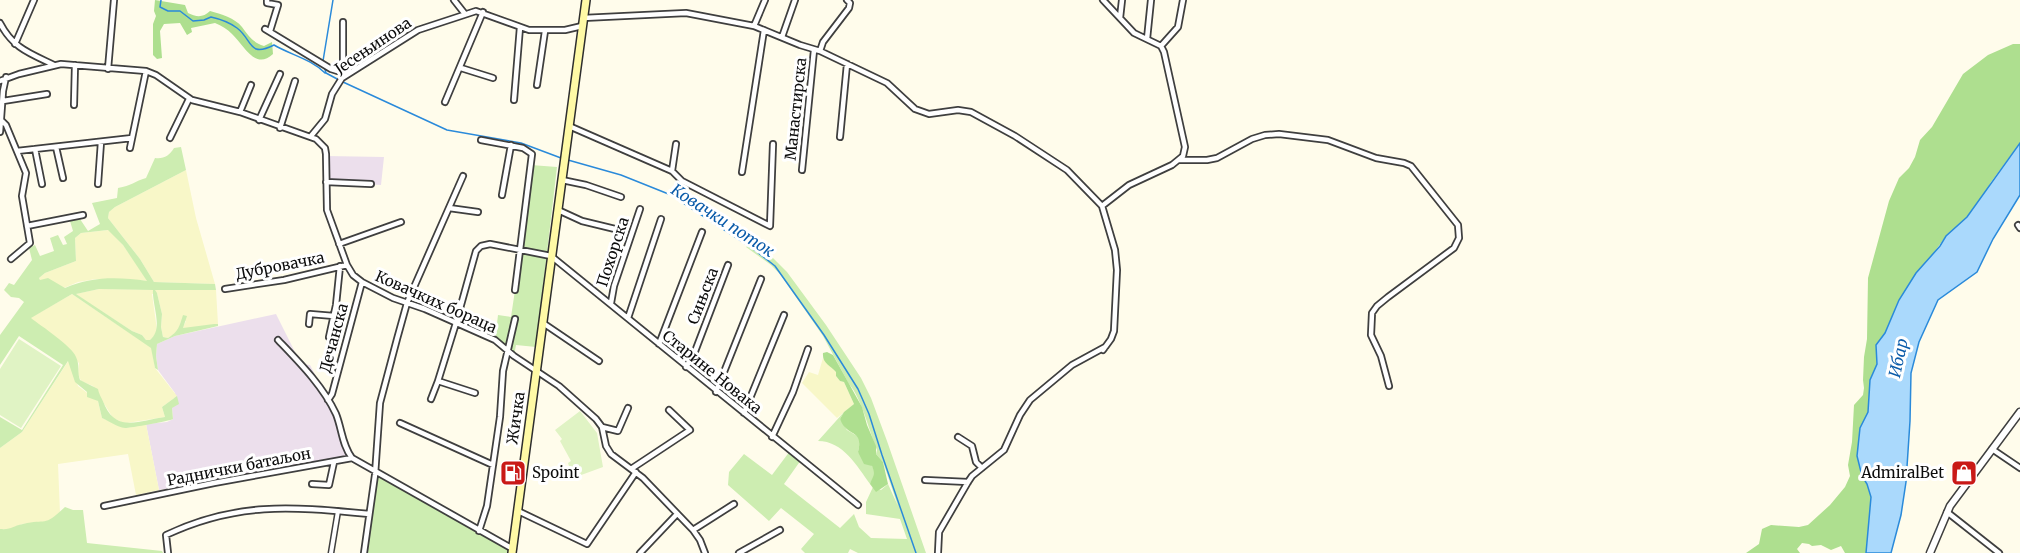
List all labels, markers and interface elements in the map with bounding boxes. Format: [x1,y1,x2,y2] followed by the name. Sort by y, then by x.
[330,13,415,79] street label: Јесењинова
[781,57,810,161] street label: Манастирска
[668,179,779,261] water label: Ковачки поток
[592,215,633,289] street label: Похорска
[234,248,326,283] street label: Дубровачка
[683,265,722,327] street label: Сињска
[372,266,500,337] street label: Ковачких бораца
[315,301,352,375] street label: Дечанска
[659,326,766,417] street label: Старине Новака
[1884,337,1912,379] water label: Ибар
[502,390,529,446] street label: Жичка
[165,443,312,490] street label: Раднички батаљон
[498,458,528,488] fuel station icon: Spoint
[1949,458,1979,488] shop icon: AdmiralBet
[532,463,580,482] place label: Spoint
[1860,463,1944,482] place label: AdmiralBet

